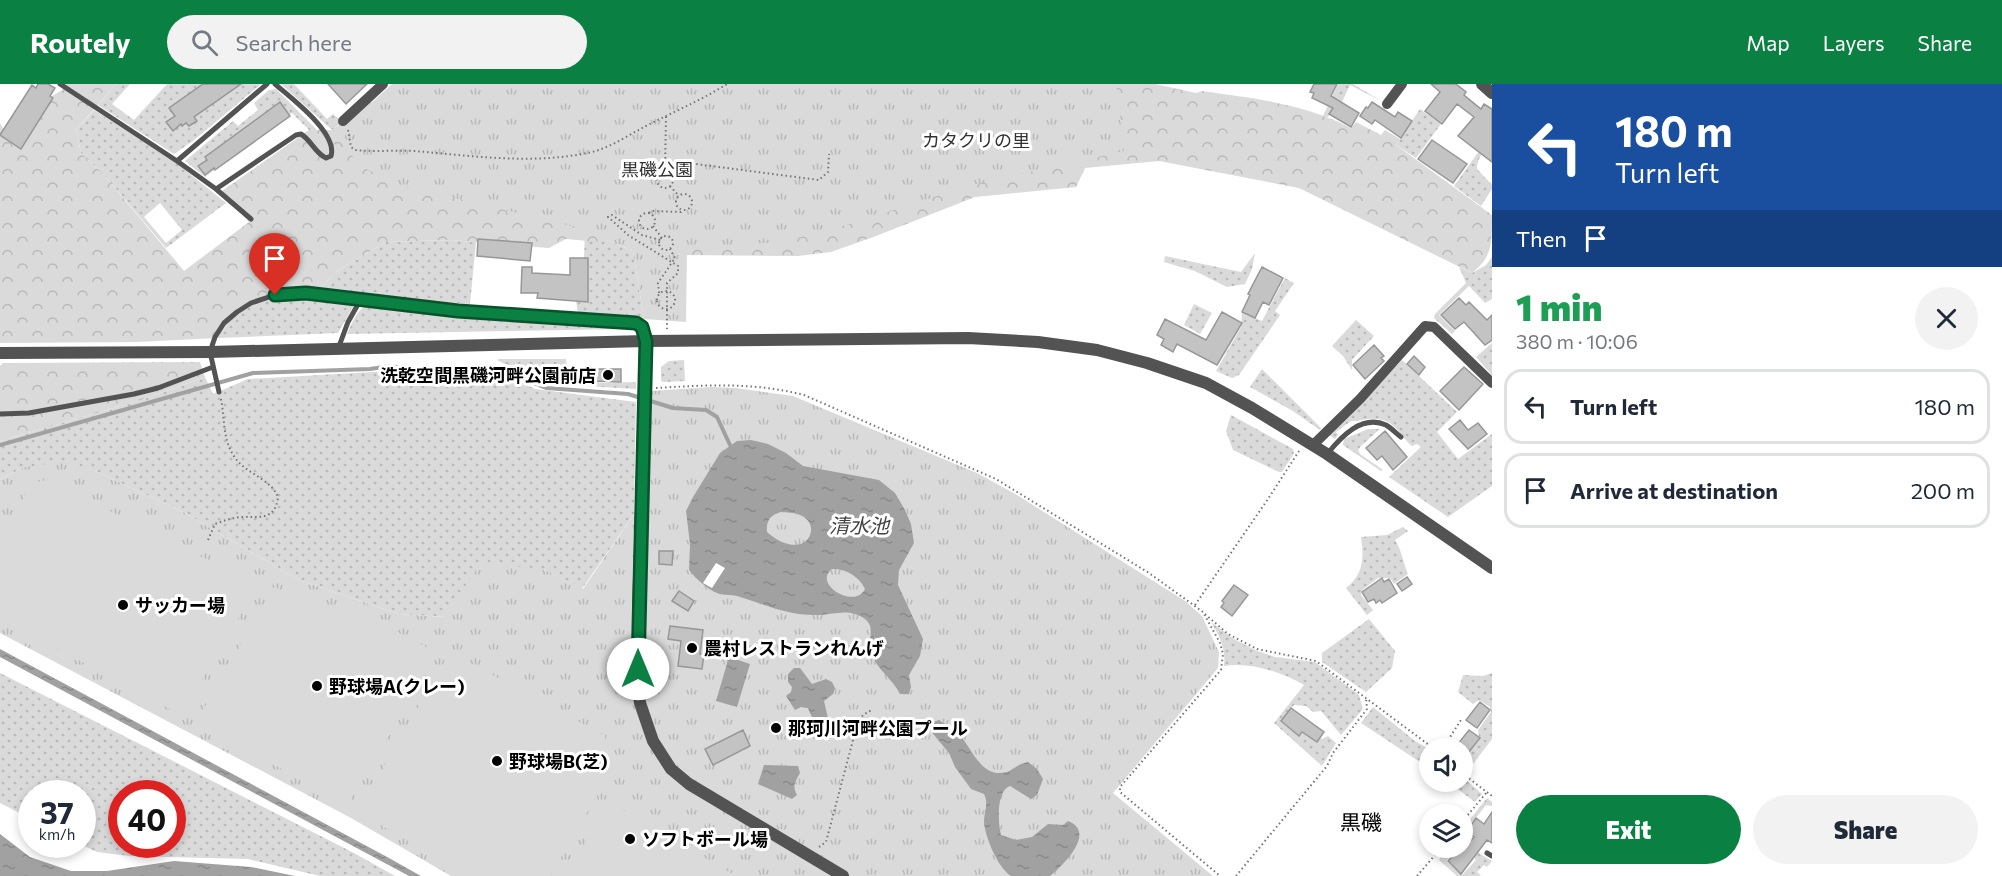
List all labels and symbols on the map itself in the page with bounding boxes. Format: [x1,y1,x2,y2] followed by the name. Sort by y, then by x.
[922,129,1030,151] park label: カタクリの里
[621,158,693,180] park label: 黒磯公園
[249,233,300,295] pin
[380,364,596,386] place label: 洗乾空間黒磯河畔公園前店
[601,368,615,382] marker: 洗乾空間黒磯河畔公園前店
[829,513,891,537] water label: 清水池
[135,594,225,616] place label: サッカー場
[116,598,130,612] marker: サッカー場
[606,637,670,701] position arrow
[704,637,884,659] place label: 農村レストランれんげ
[685,641,699,655] marker: 農村レストランれんげ
[329,675,465,697] place label: 野球場A(クレー)
[310,679,324,693] marker: 野球場A(クレー)
[788,717,968,739] place label: 那珂川河畔公園プール
[769,721,783,735] marker: 那珂川河畔公園プール
[509,750,608,772] place label: 野球場B(芝)
[490,754,504,768] marker: 野球場B(芝)
[108,780,186,858] speed limit sign: 40
[1340,809,1382,834] district label: 黒磯
[642,828,768,850] place label: ソフトボール場
[623,832,637,846] marker: ソフトボール場

